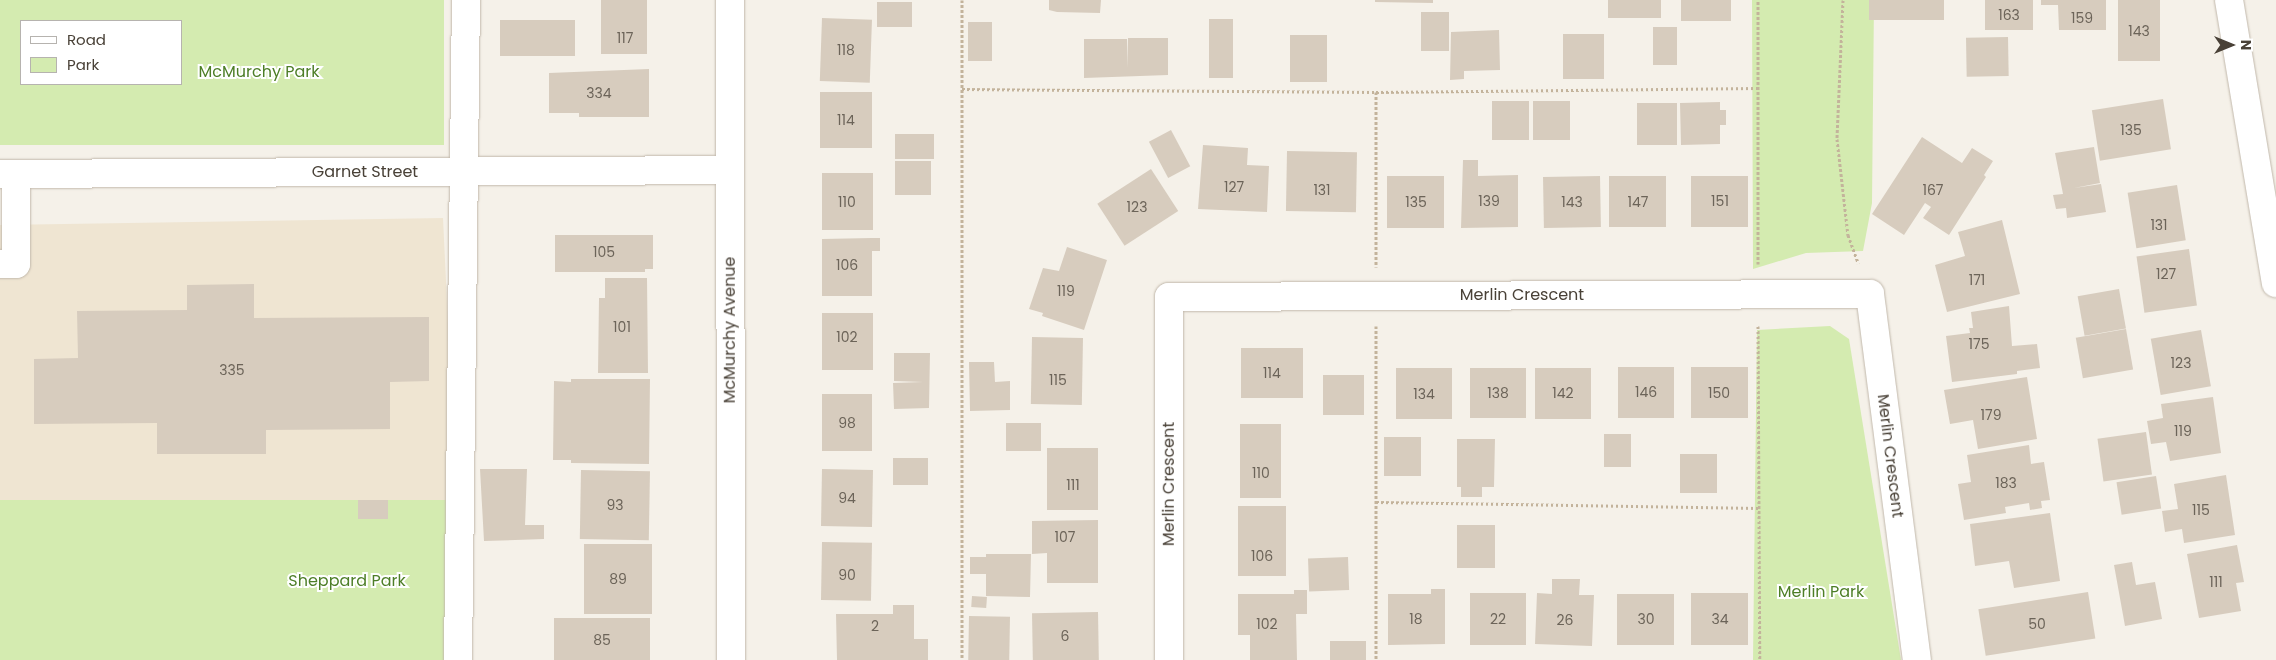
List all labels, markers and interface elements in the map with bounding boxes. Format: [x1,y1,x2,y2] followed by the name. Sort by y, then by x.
[1998,7,2020,23] house number: 163
[2071,10,2093,26] house number: 159
[20,20,182,85] legend
[2206,20,2256,70] north arrow
[2128,23,2150,39] house number: 143
[67,29,106,50] text: Road
[617,30,633,46] house number: 117
[2236,40,2256,50] text: N
[837,42,855,58] house number: 118
[67,54,99,75] text: Park
[199,62,319,82] park label: McMurchy Park
[586,85,612,101] house number: 334
[837,112,855,128] house number: 114
[2120,122,2142,138] house number: 135
[312,162,418,182] street label: Garnet Street
[1224,179,1244,195] house number: 127
[1313,182,1331,198] house number: 131
[1922,182,1944,198] house number: 167
[1478,193,1500,209] house number: 139
[1711,193,1729,209] house number: 151
[838,194,856,210] house number: 110
[1405,194,1427,210] house number: 135
[1561,194,1583,210] house number: 143
[1628,194,1648,210] house number: 147
[1127,199,1147,215] house number: 123
[2150,217,2168,233] house number: 131
[593,244,615,260] house number: 105
[720,257,740,403] street label: McMurchy Avenue
[836,257,858,273] house number: 106
[2156,266,2176,282] house number: 127
[1969,272,1985,288] house number: 171
[1057,283,1075,299] house number: 119
[1460,285,1584,305] street label: Merlin Crescent
[613,319,631,335] house number: 101
[836,329,858,345] house number: 102
[1969,336,1989,352] house number: 175
[2171,355,2191,371] house number: 123
[219,362,245,378] house number: 335
[1263,365,1281,381] house number: 114
[1049,372,1067,388] house number: 115
[1635,384,1657,400] house number: 146
[1487,385,1509,401] house number: 138
[1552,385,1574,401] house number: 142
[1708,385,1730,401] house number: 150
[1413,386,1435,402] house number: 134
[1873,393,1907,519] street label: Merlin Crescent
[1981,407,2001,423] house number: 179
[838,415,856,431] house number: 98
[1159,422,1179,546] street label: Merlin Crescent
[2174,423,2192,439] house number: 119
[1252,465,1270,481] house number: 110
[1995,475,2017,491] house number: 183
[1066,477,1080,493] house number: 111
[838,490,856,506] house number: 94
[606,497,624,513] house number: 93
[2192,502,2210,518] house number: 115
[1055,529,1075,545] house number: 107
[1251,548,1273,564] house number: 106
[838,567,856,583] house number: 90
[288,571,406,591] park label: Sheppard Park
[609,571,627,587] house number: 89
[2209,574,2223,590] house number: 111
[1778,582,1864,602] park label: Merlin Park
[1409,611,1423,627] house number: 18
[1490,611,1506,627] house number: 22
[1637,611,1655,627] house number: 30
[1711,611,1729,627] house number: 34
[1557,612,1573,628] house number: 26
[1256,616,1278,632] house number: 102
[2028,616,2046,632] house number: 50
[871,618,879,634] house number: 2
[1061,628,1069,644] house number: 6
[593,632,611,648] house number: 85

